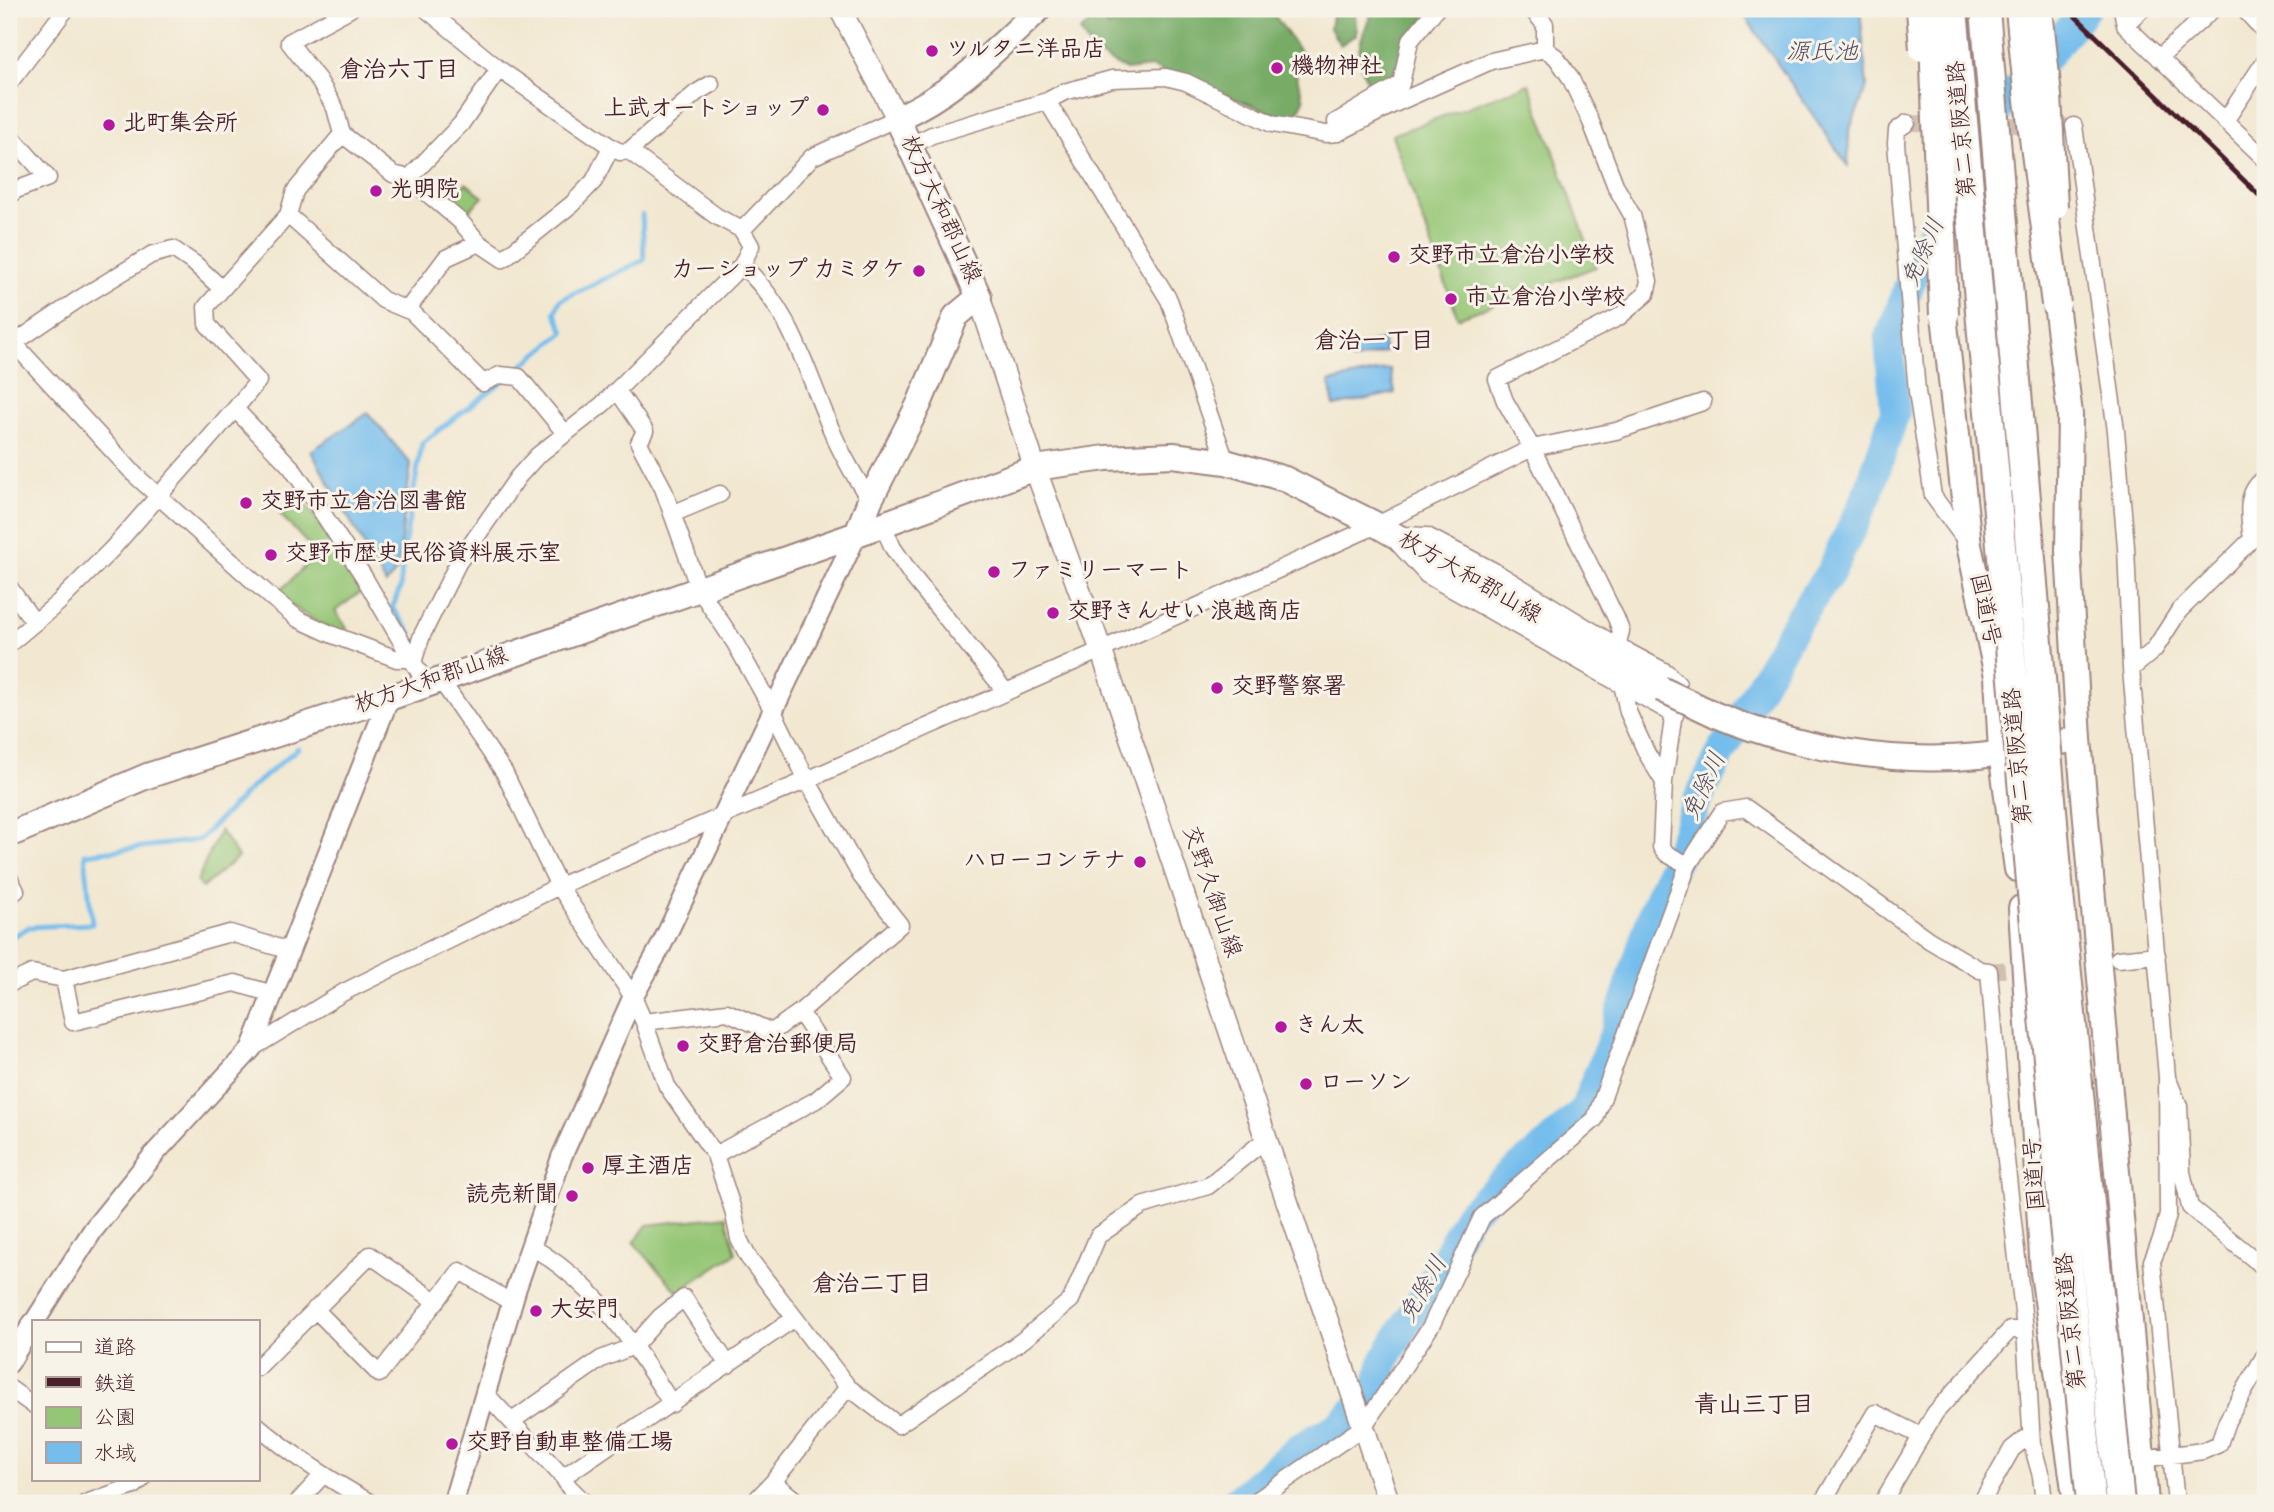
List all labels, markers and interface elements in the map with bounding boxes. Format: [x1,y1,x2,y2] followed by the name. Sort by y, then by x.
[946,35,1106,68] place label: ツルタニ洋品店
[1786,37,1859,71] water label: 源氏池
[924,43,940,59] marker: ツルタニ洋品店
[1291,52,1383,85] place label: 機物神社
[339,55,459,89] district label: 倉治六丁目
[1942,59,1986,199] street label: 第二京阪道路
[1269,60,1285,76] marker: 機物神社
[604,94,809,127] place label: 上武オートショップ
[815,102,831,118] marker: 上武オートショップ
[123,109,238,142] place label: 北町集会所
[101,117,117,133] marker: 北町集会所
[890,130,988,290] street label: 枚方大和郡山線
[390,175,459,208] place label: 光明院
[368,183,384,199] marker: 光明院
[1895,213,1955,293] water label: 免除川
[1408,241,1615,274] place label: 交野市立倉治小学校
[1386,249,1402,265] marker: 交野市立倉治小学校
[671,255,905,288] place label: カーショップ カミタケ
[911,263,927,279] marker: カーショップ カミタケ
[1465,283,1626,316] place label: 市立倉治小学校
[1443,291,1459,307] marker: 市立倉治小学校
[1314,326,1434,360] district label: 倉治一丁目
[260,487,467,520] place label: 交野市立倉治図書館
[238,495,254,511] marker: 交野市立倉治図書館
[1391,524,1547,634] street label: 枚方大和郡山線
[285,539,561,572] place label: 交野市歴史民俗資料展示室
[263,547,279,563] marker: 交野市歴史民俗資料展示室
[1008,556,1193,589] place label: ファミリーマート
[986,564,1002,580] marker: ファミリーマート
[1959,570,2007,650] street label: 国道1号
[1067,597,1302,630] place label: 交野きんせい 浪越商店
[1045,605,1061,621] marker: 交野きんせい 浪越商店
[351,640,513,724] street label: 枚方大和郡山線
[1231,672,1346,705] place label: 交野警察署
[1209,680,1225,696] marker: 交野警察署
[1998,686,2042,826] street label: 第二京阪道路
[1675,747,1737,827] water label: 免除川
[1172,821,1248,963] street label: 交野久御山線
[963,846,1126,879] place label: ハローコンテナ
[1132,854,1148,870] marker: ハローコンテナ
[1295,1011,1364,1044] place label: きん太
[1273,1019,1289,1035] marker: きん太
[697,1030,858,1063] place label: 交野倉治郵便局
[675,1038,691,1054] marker: 交野倉治郵便局
[1320,1068,1412,1101] place label: ローソン
[1298,1076,1314,1092] marker: ローソン
[2018,1136,2056,1212] street label: 国道1号
[602,1152,694,1185] place label: 厚主酒店
[580,1160,596,1176] marker: 厚主酒店
[466,1180,558,1213] place label: 読売新聞
[564,1188,580,1204] marker: 読売新聞
[1392,1250,1458,1330] water label: 免除川
[2049,1251,2097,1391] street label: 第二京阪道路
[812,1269,932,1303] district label: 倉治二丁目
[550,1295,619,1328] place label: 大安門
[528,1303,544,1319] marker: 大安門
[32,1320,259,1480] legend
[94,1335,136,1365] text: 道路
[94,1371,136,1401] text: 鉄道
[1694,1390,1814,1424] district label: 青山三丁目
[94,1405,136,1435] text: 公園
[466,1428,673,1461] place label: 交野自動車整備工場
[444,1436,460,1452] marker: 交野自動車整備工場
[94,1441,136,1471] text: 水域

